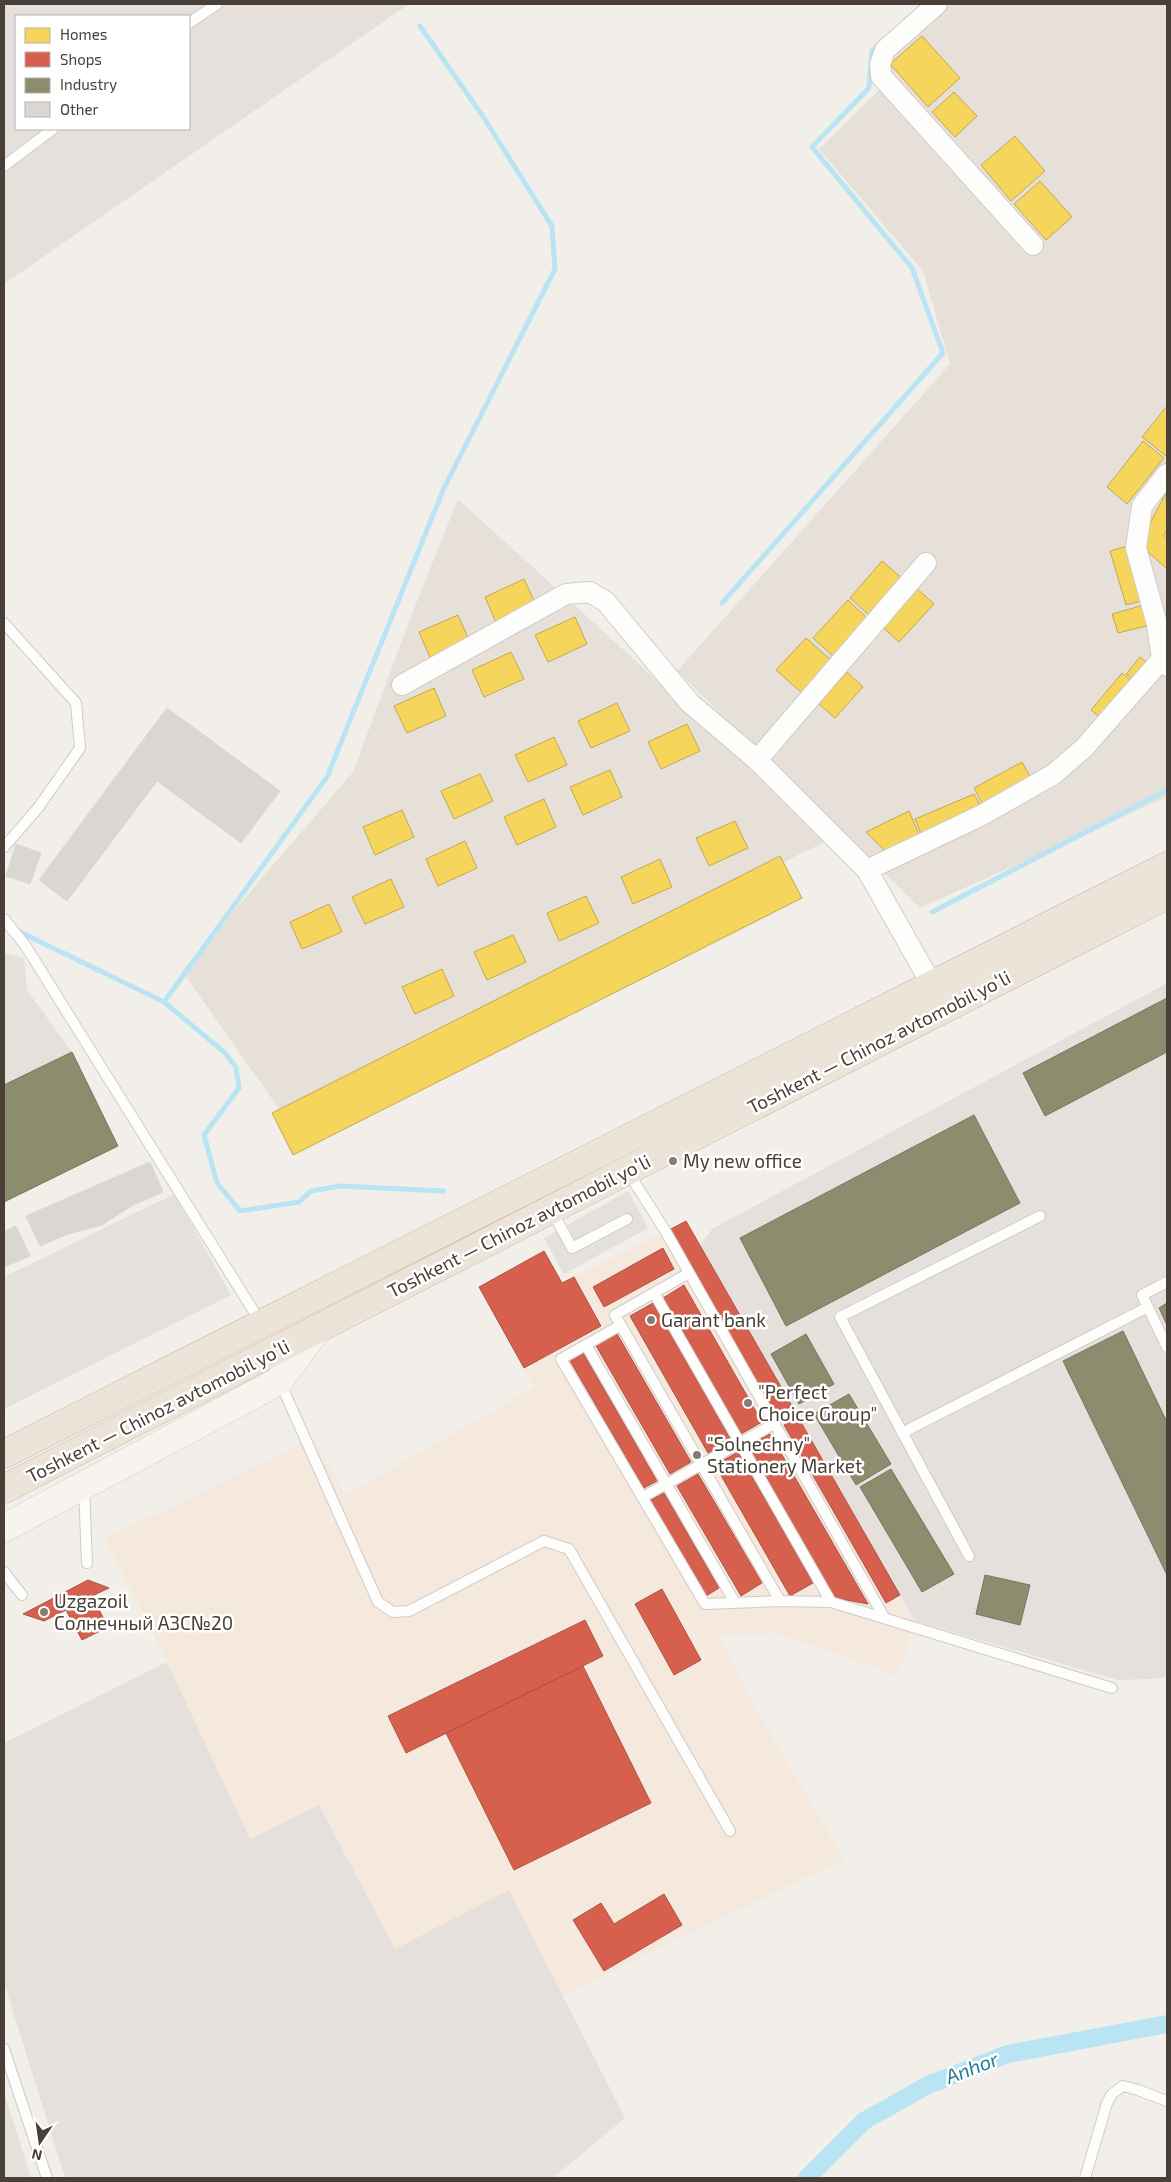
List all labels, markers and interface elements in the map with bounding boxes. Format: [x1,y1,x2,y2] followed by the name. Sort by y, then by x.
[15,15,190,130] legend
[60,25,107,43] text: Homes
[60,50,102,68] text: Shops
[60,75,117,93] text: Industry
[60,100,99,118] text: Other
[743,965,1014,1118] street label: Toshkent — Chinoz avtomobil yoʻli
[383,1149,654,1302] street label: Toshkent — Chinoz avtomobil yoʻli
[683,1149,802,1172] place label: My new office
[667,1155,679,1167] marker: My new office
[661,1308,766,1331] place label: Garant bank
[645,1314,657,1326] marker: Garant bank
[22,1334,293,1487] street label: Toshkent — Chinoz avtomobil yoʻli
[758,1380,877,1425] place label: "Perfect Choice Group"
[742,1397,754,1409] marker: "Perfect Choice Group"
[707,1432,862,1477] place label: "Solnechny" Stationery Market
[691,1449,703,1461] marker: "Solnechny" Stationery Market
[54,1589,233,1634] place label: Uzgazoil Солнечный АЗС№20
[38,1606,50,1618] marker: Uzgazoil Солнечный АЗС№20
[941,2046,1002,2088] water label: Anhor
[15,2117,65,2167] north arrow
[30,2146,44,2165] text: N

